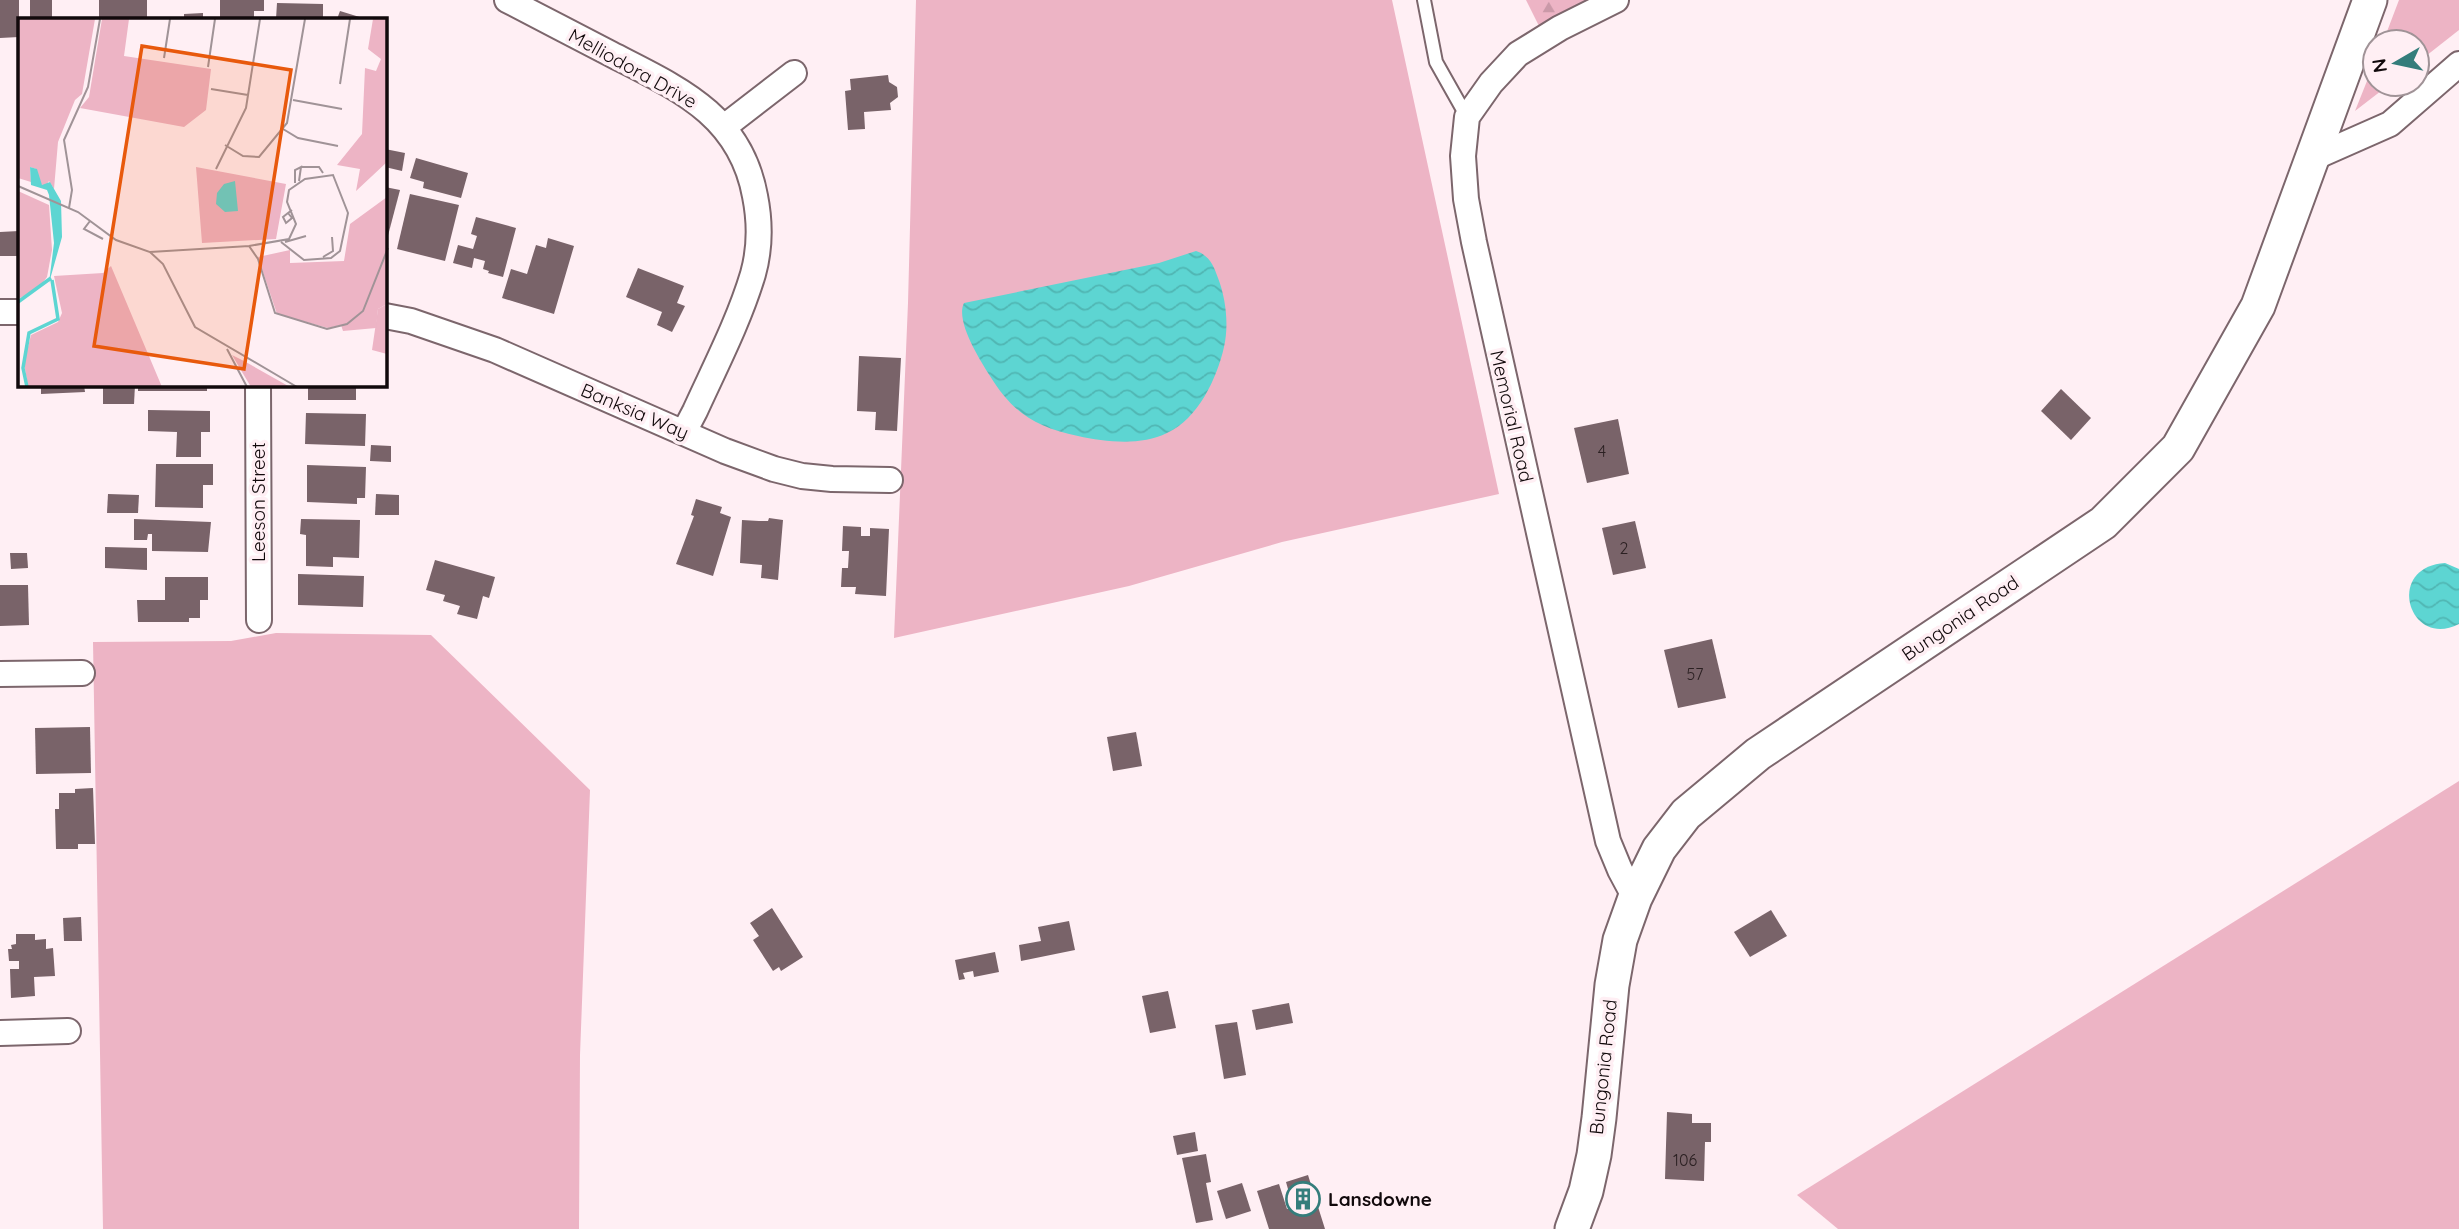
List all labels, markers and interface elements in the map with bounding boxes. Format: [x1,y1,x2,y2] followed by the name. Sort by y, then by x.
[18,18,387,387] inset map
[565,23,701,113] street label: Melliodora Drive
[2361,28,2431,98] north arrow
[2366,57,2392,74] text: N
[1485,348,1539,484] street label: Memorial Road
[577,377,693,445] street label: Banksia Way
[1598,441,1606,461] house number: 4
[246,442,270,562] street label: Leeson Street
[1620,538,1629,558] house number: 2
[1897,570,2023,666] street label: Bungonia Road
[1687,664,1703,684] house number: 57
[1584,998,1622,1136] street label: Bungonia Road
[1673,1150,1697,1170] house number: 106
[1284,1180,1322,1218] building icon: Lansdowne
[1328,1187,1432,1211] place label: Lansdowne

